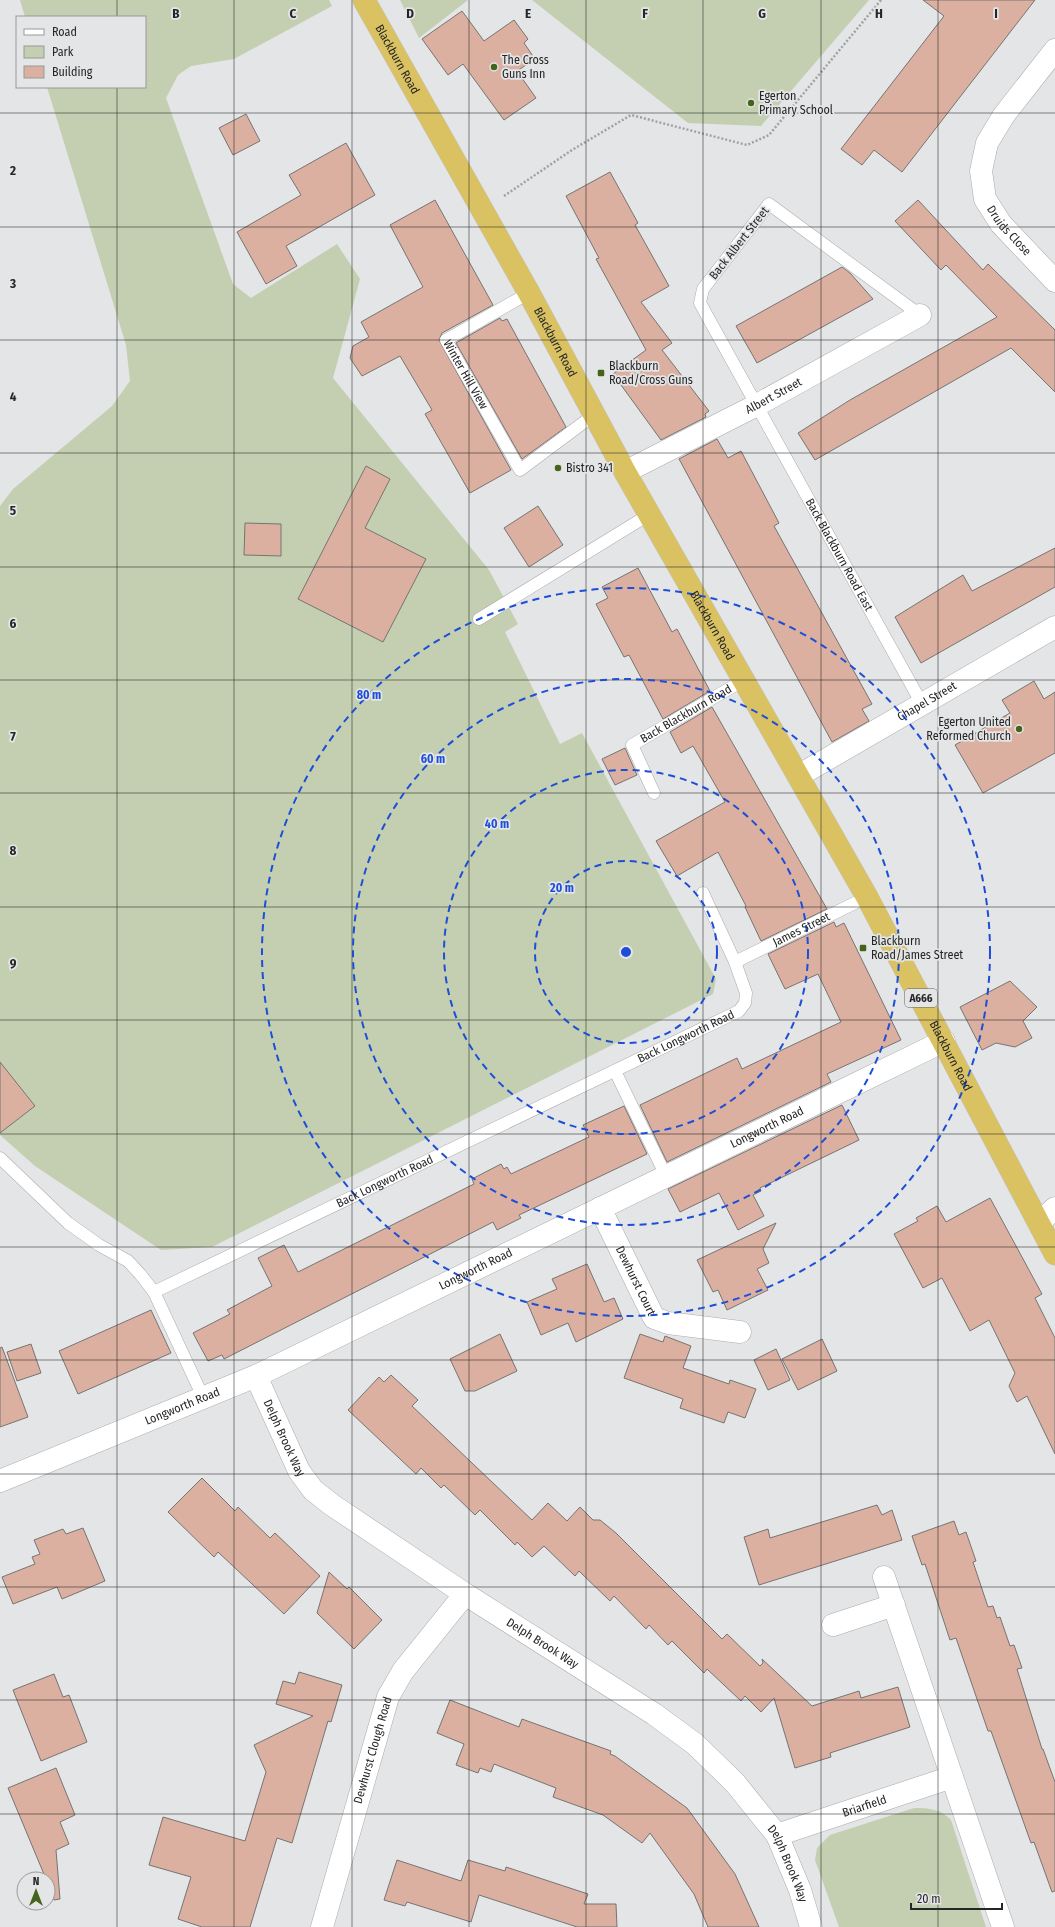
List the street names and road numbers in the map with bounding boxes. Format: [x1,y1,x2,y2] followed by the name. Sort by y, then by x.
[372,22,422,96] street label: Blackburn Road
[984,203,1034,258] street label: Druids Close
[706,204,772,282] street label: Back Albert Street
[531,305,580,379] street label: Blackburn Road
[440,337,491,412] street label: Winter Hill View
[743,375,804,417] street label: Albert Street
[803,496,876,613] street label: Back Blackburn Road East
[687,588,738,663] street label: Blackburn Road
[895,679,959,724] street label: Chapel Street
[638,682,734,746] street label: Back Blackburn Road
[770,909,832,949] street label: James Street
[905,989,937,1007] road number: A666
[635,1007,737,1066] street label: Back Longworth Road
[926,1018,975,1093] street label: Blackburn Road
[728,1103,806,1151] street label: Longworth Road
[334,1152,435,1210] street label: Back Longworth Road
[613,1244,659,1318] street label: Dewhurst Court
[437,1245,515,1293] street label: Longworth Road
[143,1385,222,1428] street label: Longworth Road
[261,1397,308,1480] street label: Delph Brook Way
[504,1615,582,1672] street label: Delph Brook Way
[351,1695,395,1805] street label: Dewhurst Clough Road
[840,1792,888,1820] street label: Briarfield
[765,1822,810,1904] street label: Delph Brook Way

